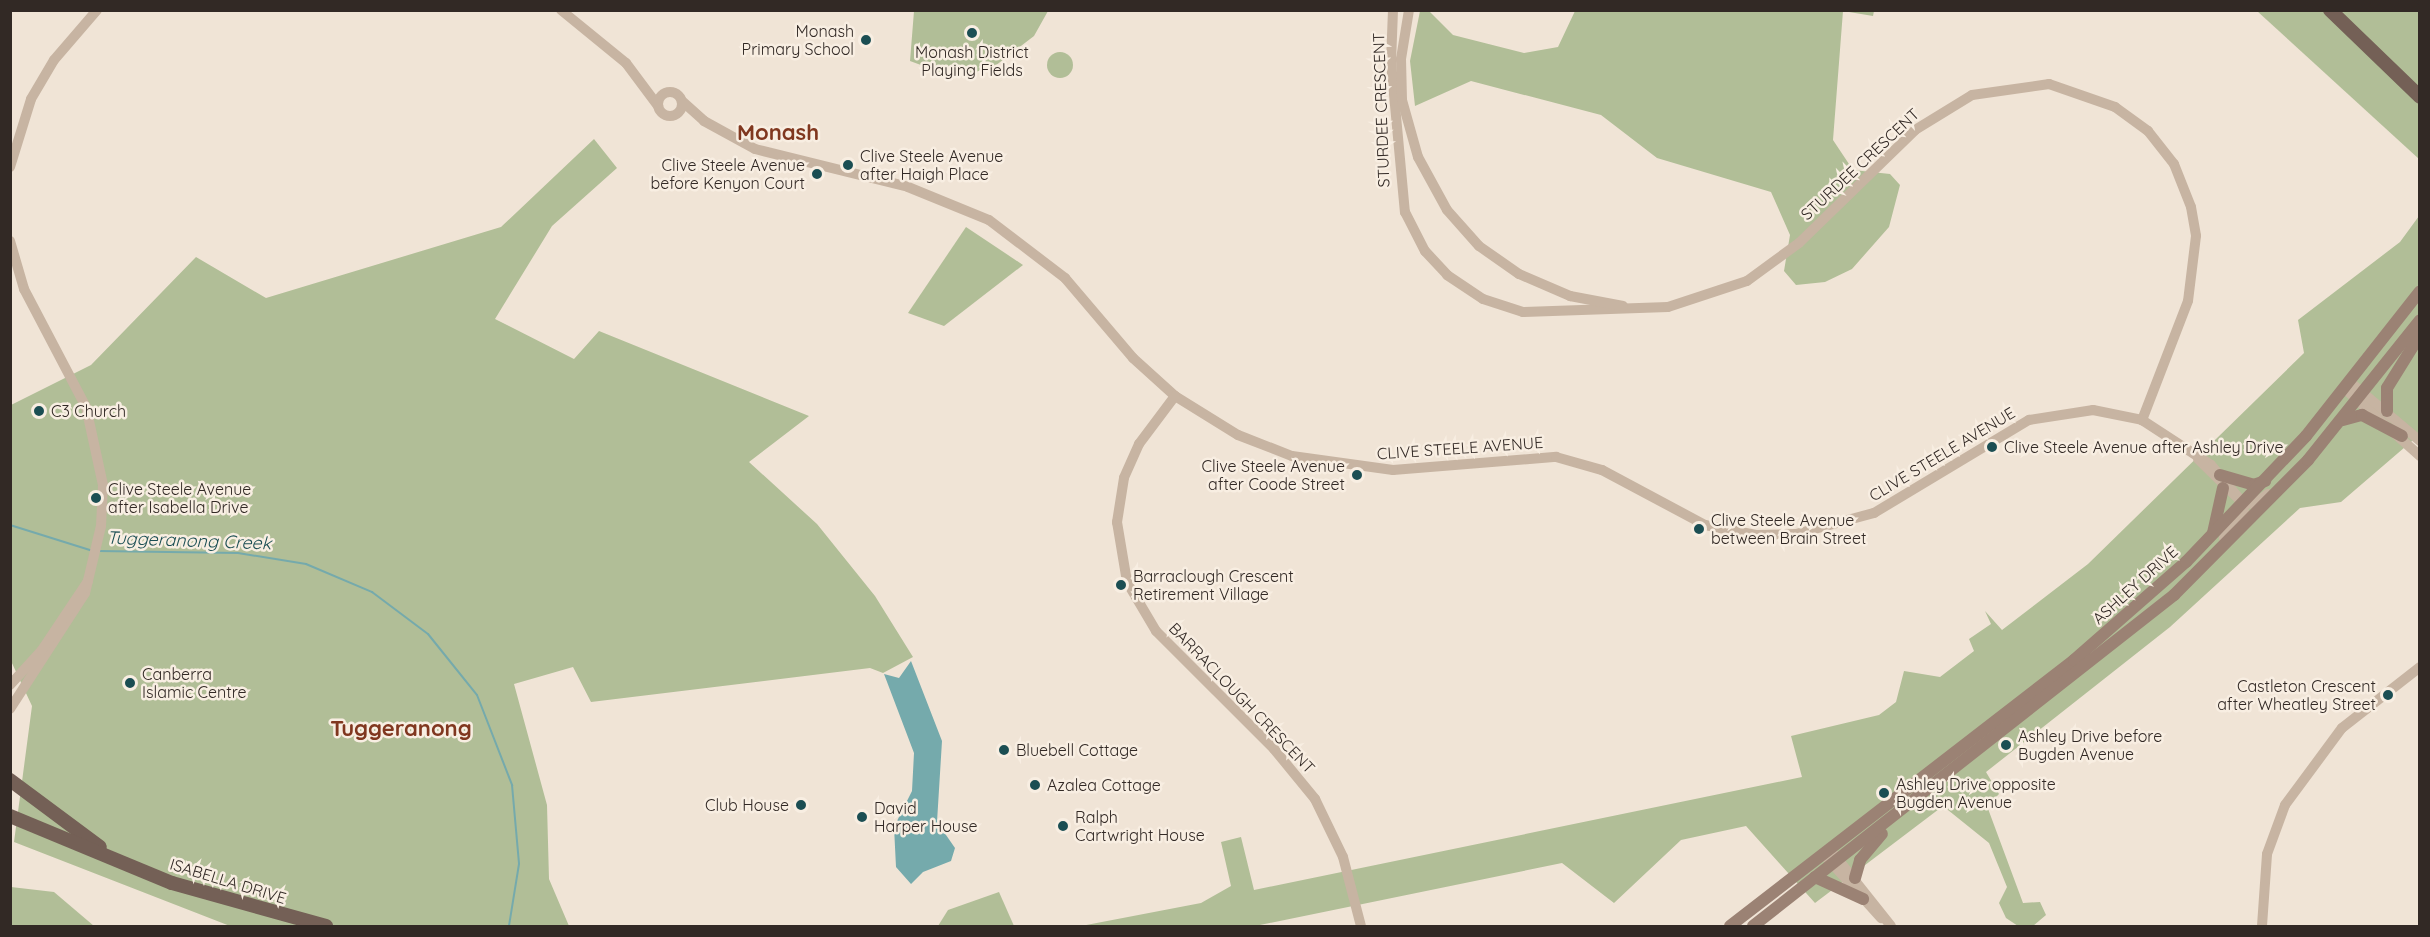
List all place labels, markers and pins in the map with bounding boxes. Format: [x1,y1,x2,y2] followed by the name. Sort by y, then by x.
[742,21,854,59] place label: Monash Primary School
[965,26,979,40] marker: Monash District Playing Fields
[859,33,873,47] marker: Monash Primary School
[915,42,1029,80] place label: Monash District Playing Fields
[860,146,1003,184] place label: Clive Steele Avenue after Haigh Place
[650,155,805,193] place label: Clive Steele Avenue before Kenyon Court
[841,158,855,172] marker: Clive Steele Avenue after Haigh Place
[810,167,824,181] marker: Clive Steele Avenue before Kenyon Court
[51,401,126,421] place label: C3 Church
[32,404,46,418] marker: C3 Church
[2004,437,2284,457] place label: Clive Steele Avenue after Ashley Drive
[1985,440,1999,454] marker: Clive Steele Avenue after Ashley Drive
[1202,456,1345,494] place label: Clive Steele Avenue after Coode Street
[1350,468,1364,482] marker: Clive Steele Avenue after Coode Street
[108,479,251,517] place label: Clive Steele Avenue after Isabella Drive
[89,491,103,505] marker: Clive Steele Avenue after Isabella Drive
[1711,510,1866,548] place label: Clive Steele Avenue between Brain Street
[1692,522,1706,536] marker: Clive Steele Avenue between Brain Street
[1133,566,1294,604] place label: Barraclough Crescent Retirement Village
[1114,578,1128,592] marker: Barraclough Crescent Retirement Village
[142,664,247,702] place label: Canberra Islamic Centre
[123,676,137,690] marker: Canberra Islamic Centre
[2217,676,2376,714] place label: Castleton Crescent after Wheatley Street
[2381,688,2395,702] marker: Castleton Crescent after Wheatley Street
[2018,726,2162,764] place label: Ashley Drive before Bugden Avenue
[1999,738,2013,752] marker: Ashley Drive before Bugden Avenue
[1016,740,1138,760] place label: Bluebell Cottage
[997,743,1011,757] marker: Bluebell Cottage
[1896,774,2056,812] place label: Ashley Drive opposite Bugden Avenue
[1047,775,1161,795] place label: Azalea Cottage
[1028,778,1042,792] marker: Azalea Cottage
[1877,786,1891,800] marker: Ashley Drive opposite Bugden Avenue
[705,795,789,815] place label: Club House
[794,798,808,812] marker: Club House
[874,798,977,836] place label: David Harper House
[1075,807,1205,845] place label: Ralph Cartwright House
[855,810,869,824] marker: David Harper House
[1056,819,1070,833] marker: Ralph Cartwright House

